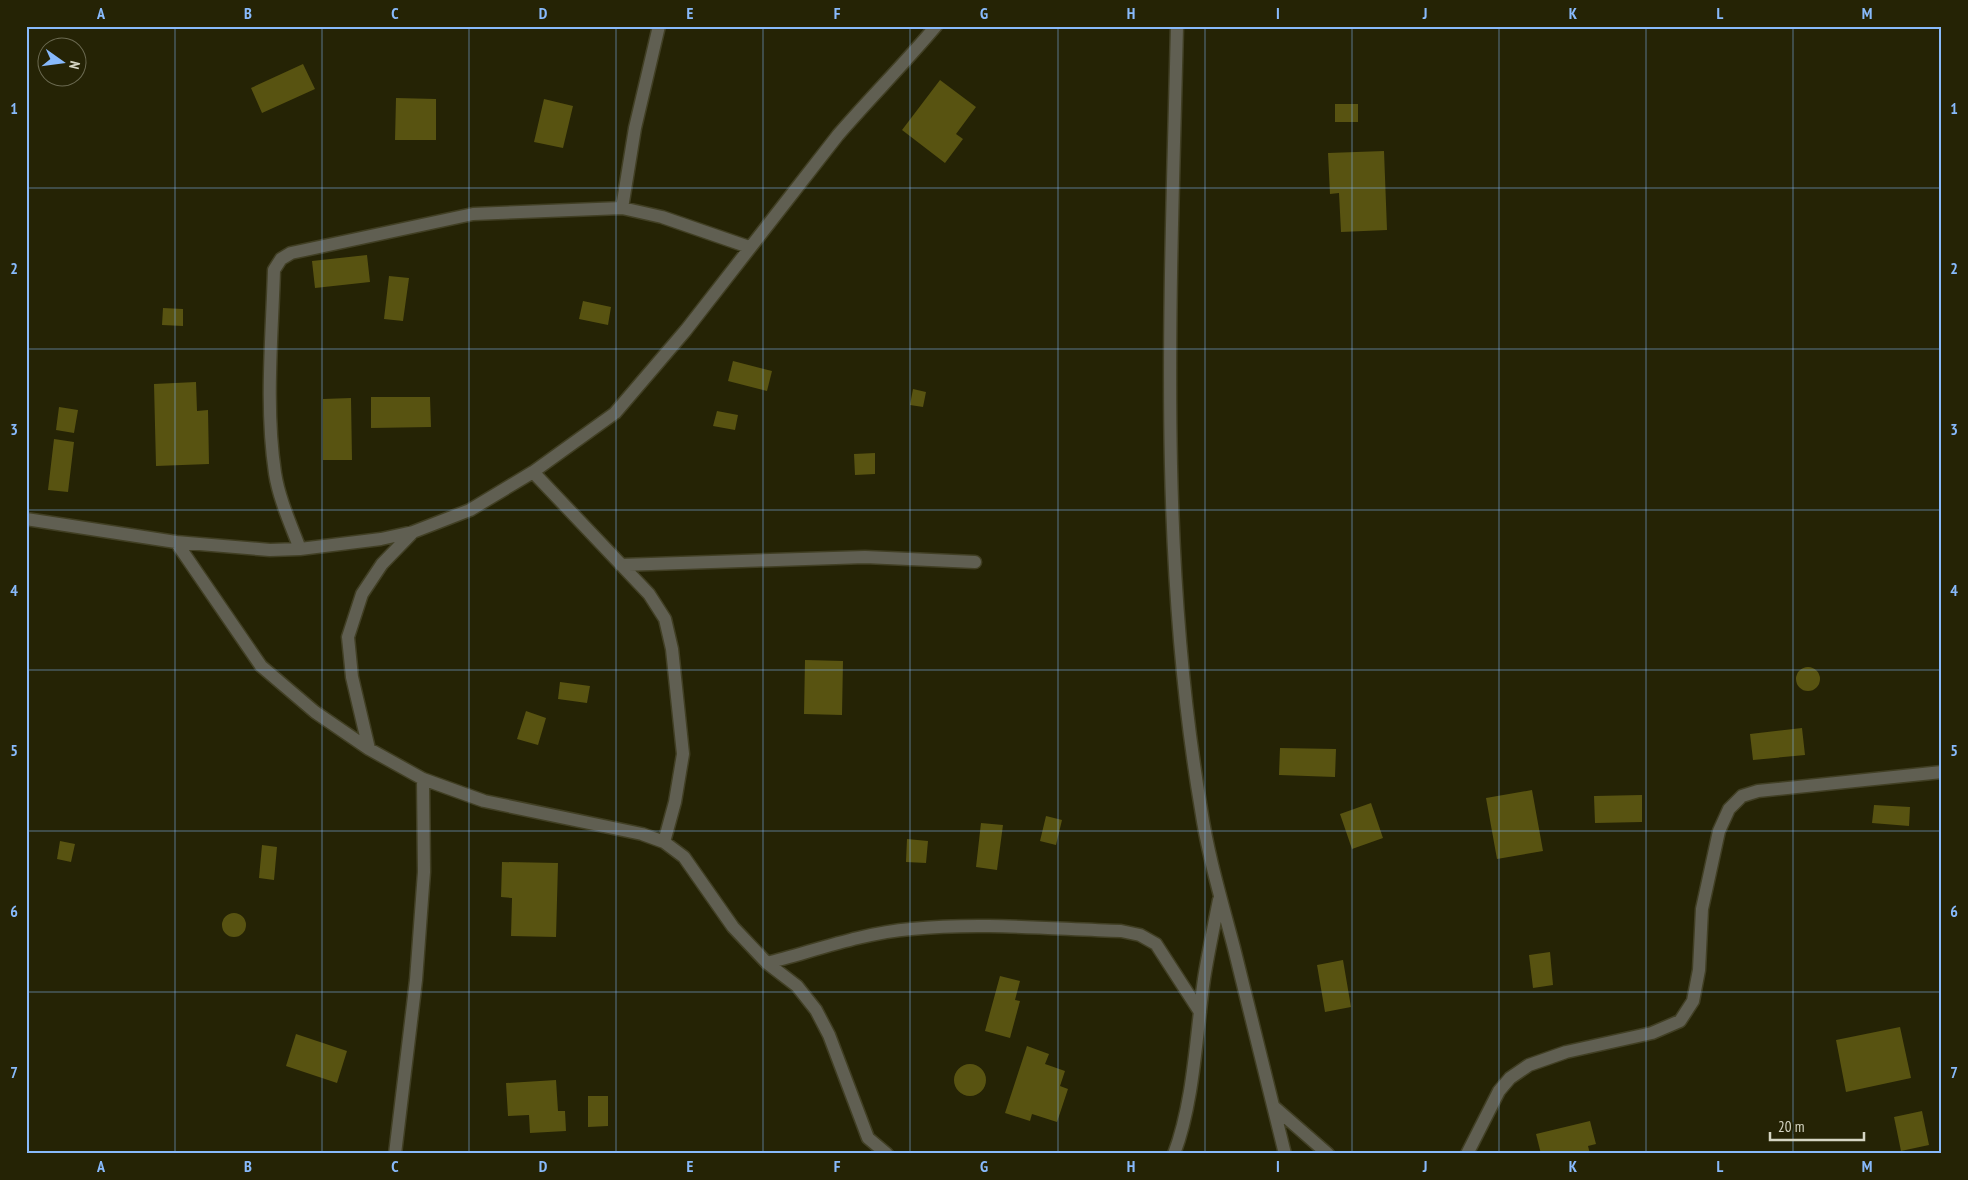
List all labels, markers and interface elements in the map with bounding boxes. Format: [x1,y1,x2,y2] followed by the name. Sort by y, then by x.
[96,3,106,23] text: A
[244,3,252,23] text: B
[391,3,399,23] text: C
[539,3,548,23] text: D
[687,3,694,23] text: E
[834,3,841,23] text: F
[980,3,988,23] text: G
[1127,3,1135,23] text: H
[1276,3,1280,23] text: I
[1422,3,1427,23] text: J
[1569,3,1578,23] text: K
[1717,3,1724,23] text: L
[1862,3,1872,23] text: M
[38,38,88,88] north arrow
[65,59,84,71] text: N
[10,98,18,118] text: 1
[1950,98,1958,118] text: 1
[10,258,18,278] text: 2
[1950,258,1958,278] text: 2
[10,419,18,439] text: 3
[1950,419,1958,439] text: 3
[10,580,18,600] text: 4
[1950,580,1958,600] text: 4
[10,740,18,760] text: 5
[1950,740,1958,760] text: 5
[10,901,18,921] text: 6
[1950,901,1958,921] text: 6
[10,1062,18,1082] text: 7
[1950,1062,1958,1082] text: 7
[1770,1110,1864,1142] scale bar
[1778,1117,1804,1136] text: 20 m
[96,1156,106,1176] text: A
[244,1156,252,1176] text: B
[391,1156,399,1176] text: C
[539,1156,548,1176] text: D
[687,1156,694,1176] text: E
[834,1156,841,1176] text: F
[980,1156,988,1176] text: G
[1127,1156,1135,1176] text: H
[1276,1156,1280,1176] text: I
[1422,1156,1427,1176] text: J
[1569,1156,1578,1176] text: K
[1717,1156,1724,1176] text: L
[1862,1156,1872,1176] text: M

